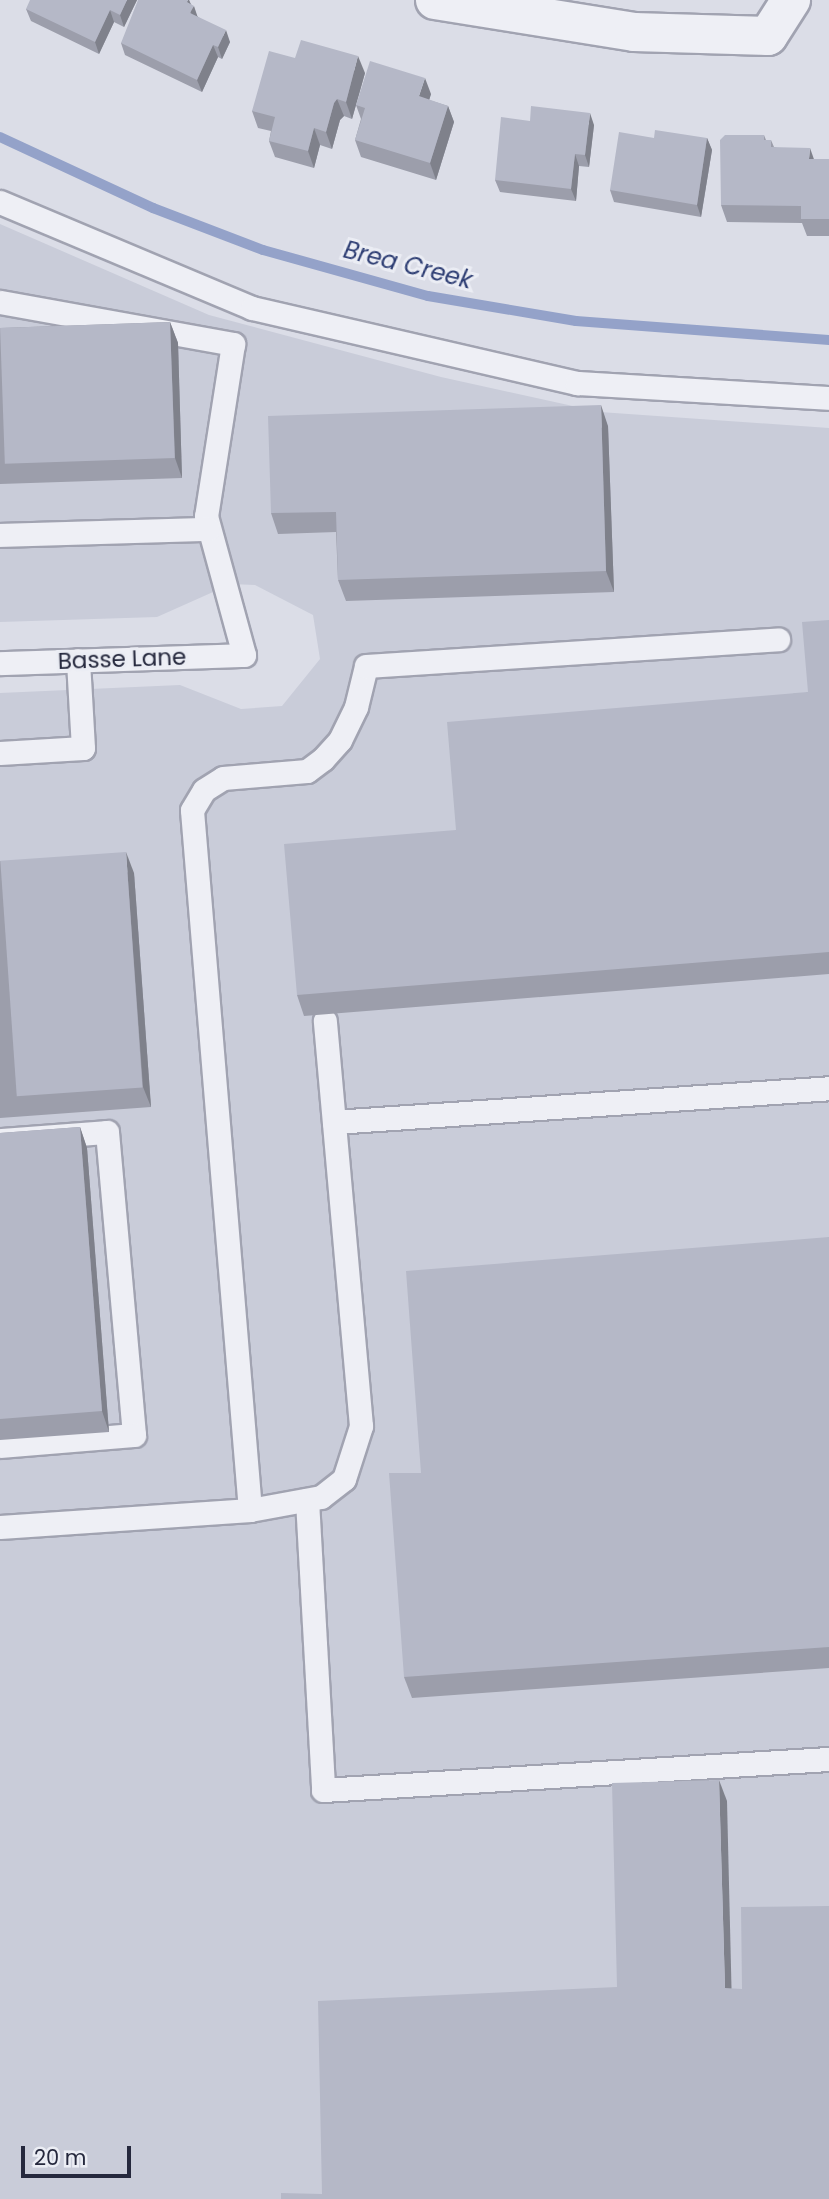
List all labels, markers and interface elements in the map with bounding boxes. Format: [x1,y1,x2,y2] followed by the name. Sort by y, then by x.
[341,235,475,295] water label: Brea Creek
[57,643,187,675] street label: Basse Lane
[24,2132,135,2176] scale bar
[34,2143,87,2172] text: 20 m

